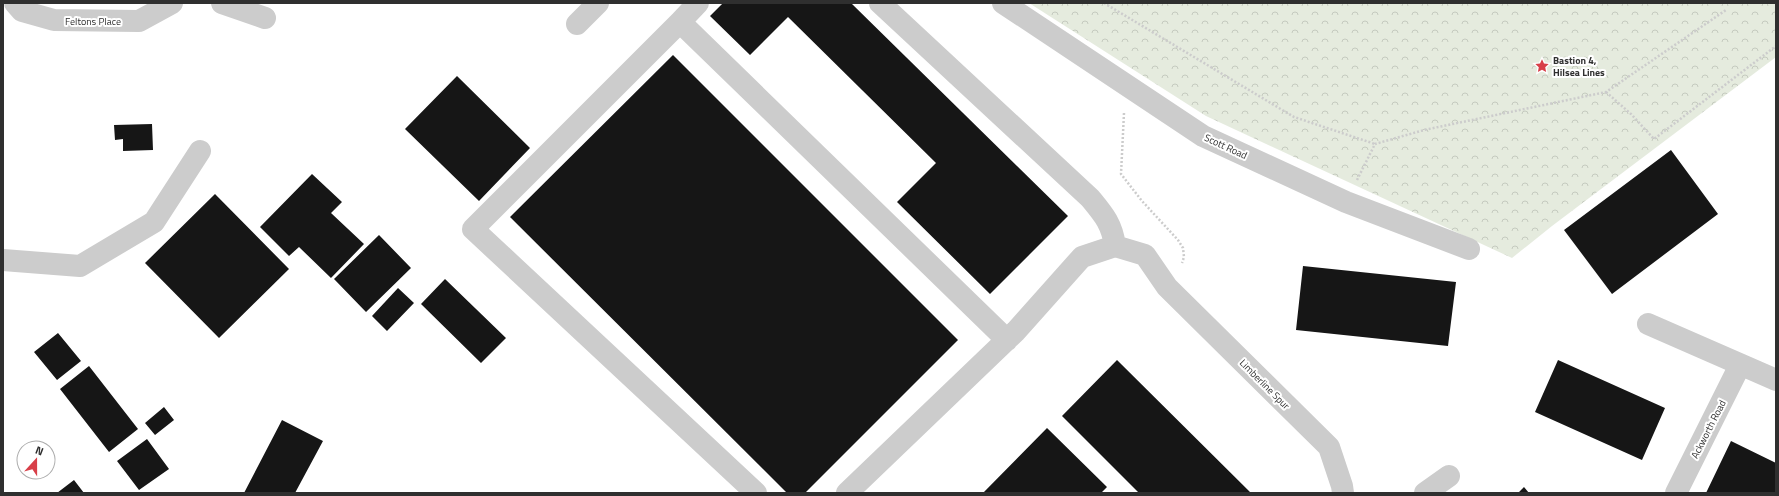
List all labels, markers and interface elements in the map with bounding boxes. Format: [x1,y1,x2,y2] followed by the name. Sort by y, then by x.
[65,14,121,29] street label: Feltons Place
[1553,53,1605,80] place label: Bastion 4, Hilsea Lines
[1534,58,1550,74] place icon: Bastion 4, Hilsea Lines
[1202,130,1250,163] street label: Scott Road
[1236,356,1294,413] street label: Limberline Spur
[1687,397,1730,461] street label: Ackworth Road
[16,440,56,480] north arrow
[33,442,46,459] text: N

